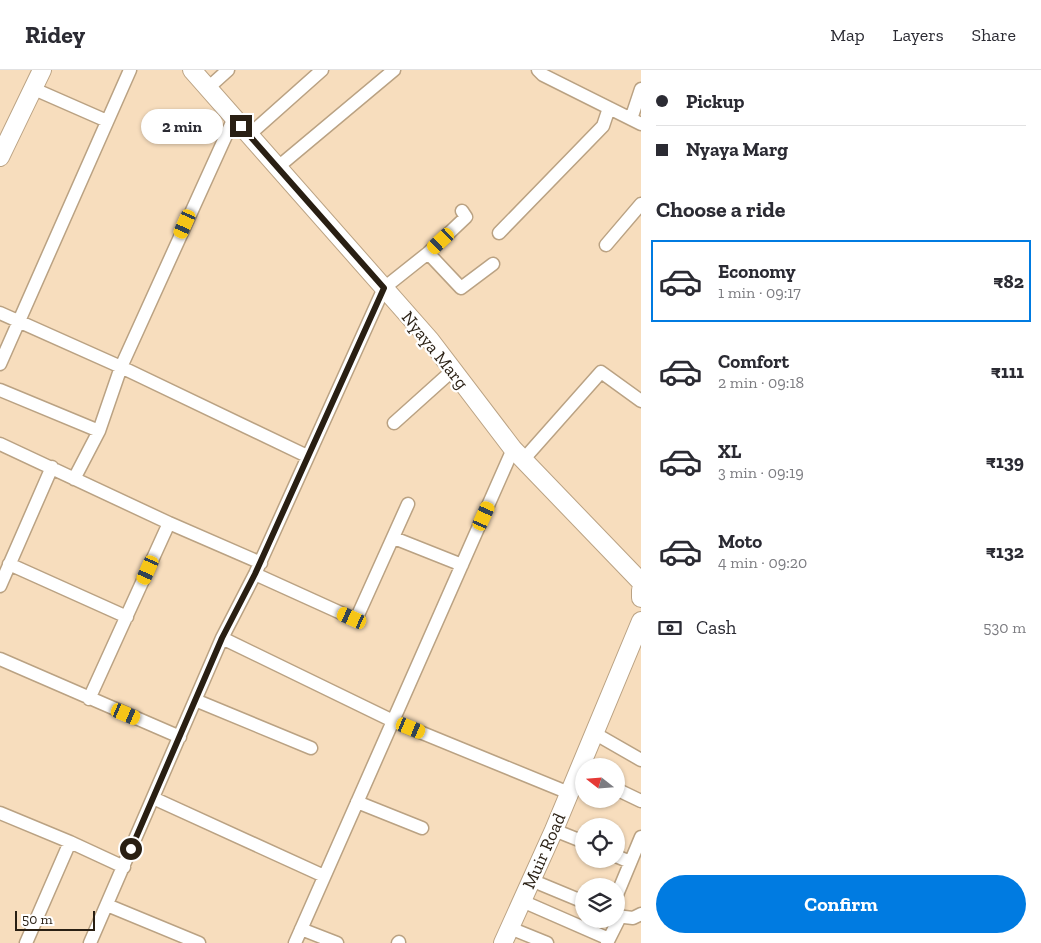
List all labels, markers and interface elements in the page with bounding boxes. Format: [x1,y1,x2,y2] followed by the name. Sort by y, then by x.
[25,20,85,49] text: Ridey
[830,24,865,46] text: Map
[893,24,944,46] text: Layers
[972,24,1016,46] text: Share
[686,90,744,113] text: Pickup
[141,108,224,144] callout: 2 min
[230,115,252,137] route end
[162,117,202,136] text: 2 min
[686,138,788,161] text: Nyaya Marg
[656,196,786,223] text: Choose a ride
[172,207,197,241] car
[424,225,457,257] car
[658,259,703,304] icon: car
[718,260,796,283] text: Economy
[993,270,1024,293] text: ₹82
[718,283,801,302] text: 1 min · 09:17
[397,307,473,394] street label: Nyaya Marg
[658,349,703,394] icon: car
[718,350,789,373] text: Comfort
[991,360,1024,383] text: ₹111
[718,373,804,392] text: 2 min · 09:18
[658,439,703,484] icon: car
[718,440,741,463] text: XL
[986,450,1024,473] text: ₹139
[718,463,804,482] text: 3 min · 09:19
[471,499,496,533] car
[658,529,703,574] icon: car
[718,530,762,553] text: Moto
[986,540,1024,563] text: ₹132
[135,553,160,587] car
[718,553,807,572] text: 4 min · 09:20
[335,605,368,631] car
[656,614,684,642] icon: cash
[696,616,736,639] text: Cash
[983,618,1026,637] text: 530 m
[109,701,142,727] car
[394,715,427,741] car
[575,758,625,808] north arrow
[575,758,625,928] map controls
[518,810,571,892] street label: Muir Road
[575,818,625,868] button: locate
[120,838,142,860] route start
[656,875,1026,933] button: Confirm
[575,878,625,928] button: layers
[15,908,95,931] scale bar
[22,911,53,928] text: 50 m

